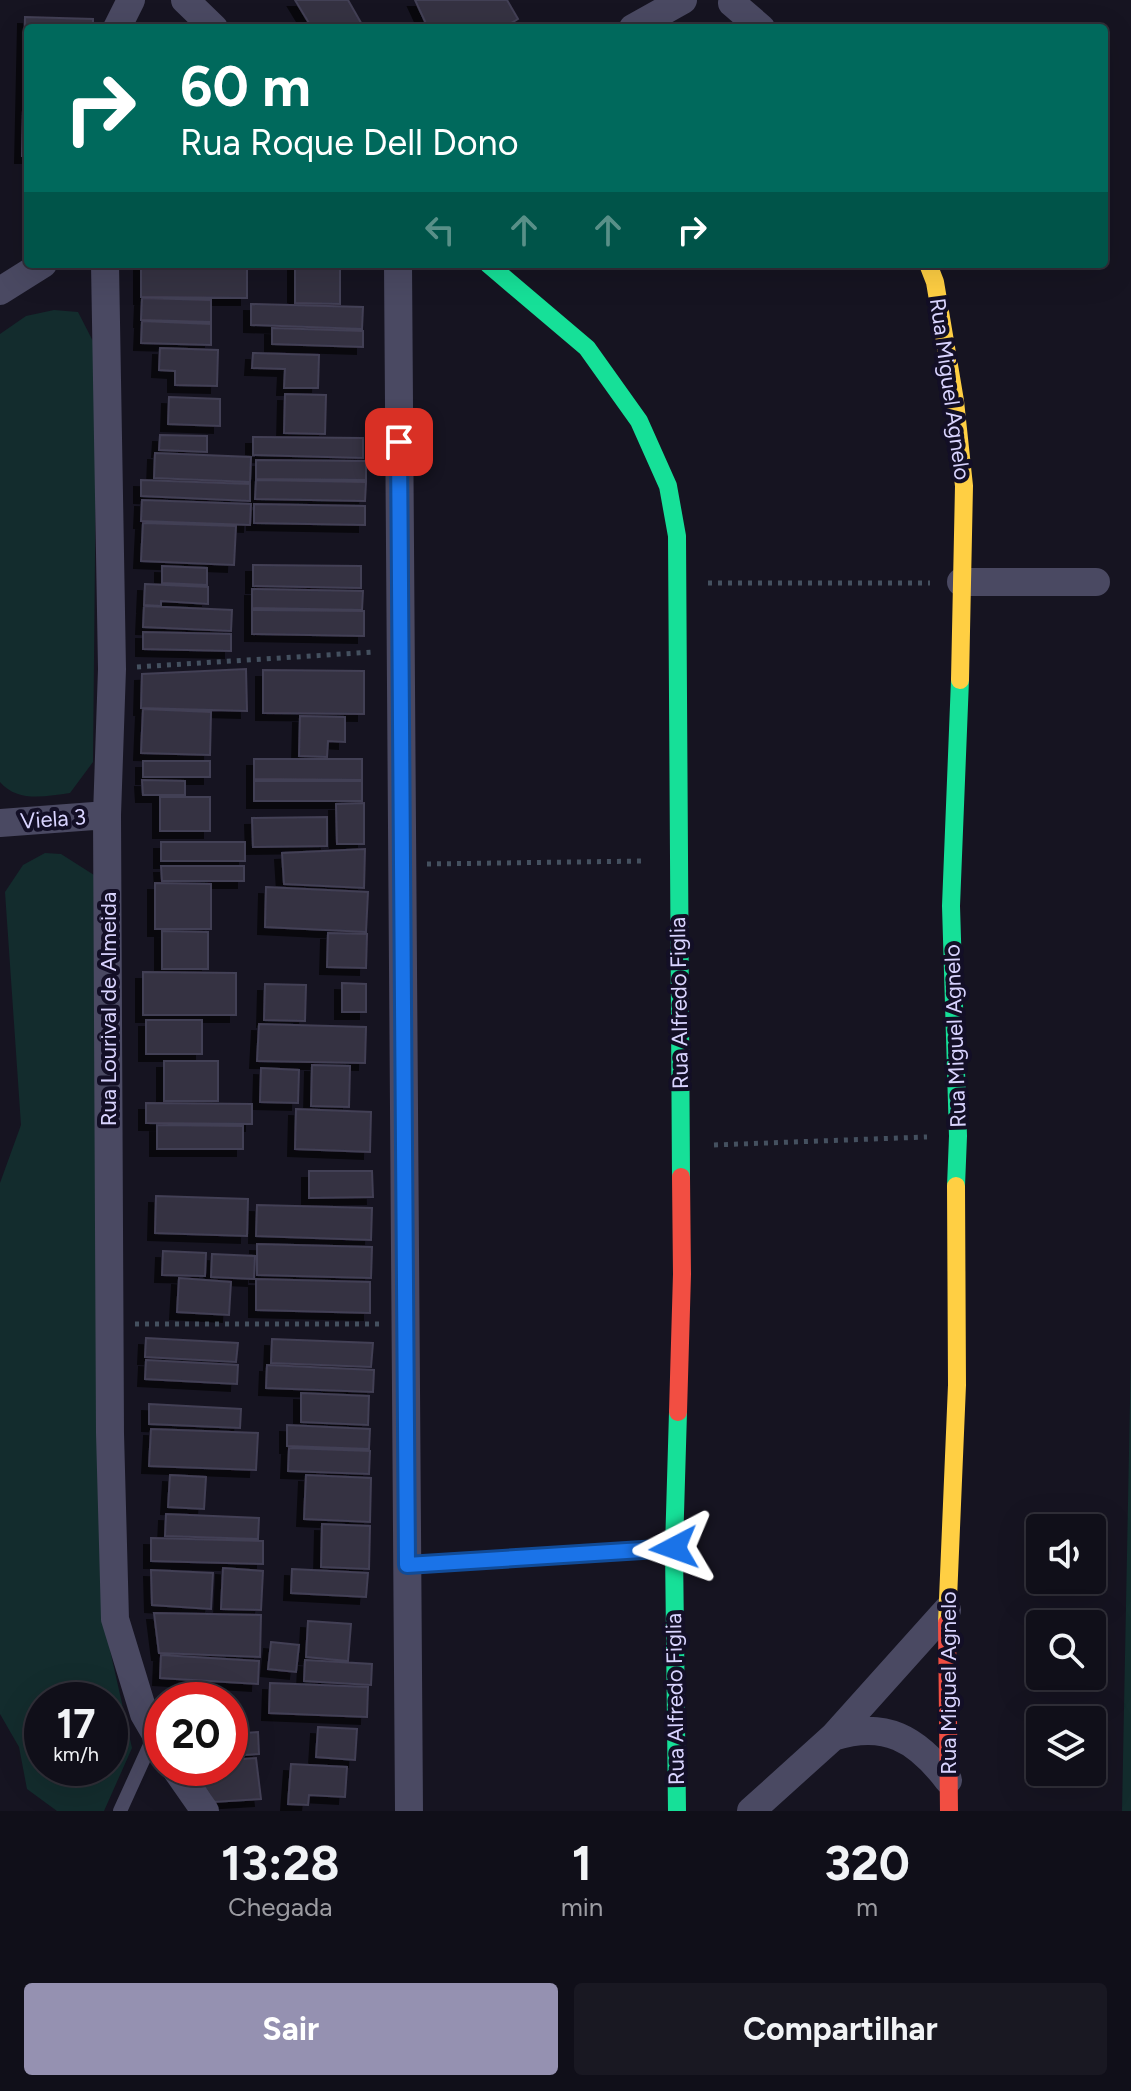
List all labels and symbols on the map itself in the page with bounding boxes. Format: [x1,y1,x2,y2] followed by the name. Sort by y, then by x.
[924,296,976,482] street label: Rua Miguel Agnelo
[365,408,433,476] pin
[19,803,87,835] street label: Viela 3
[95,892,122,1126] street label: Rua Lourival de Almeida
[664,917,694,1089] street label: Rua Alfredo Figlia
[938,944,972,1128] street label: Rua Miguel Agnelo
[632,1506,716,1590] position arrow
[935,1591,962,1775] street label: Rua Miguel Agnelo
[660,1613,690,1785] street label: Rua Alfredo Figlia
[144,1682,248,1786] speed limit sign: 20

